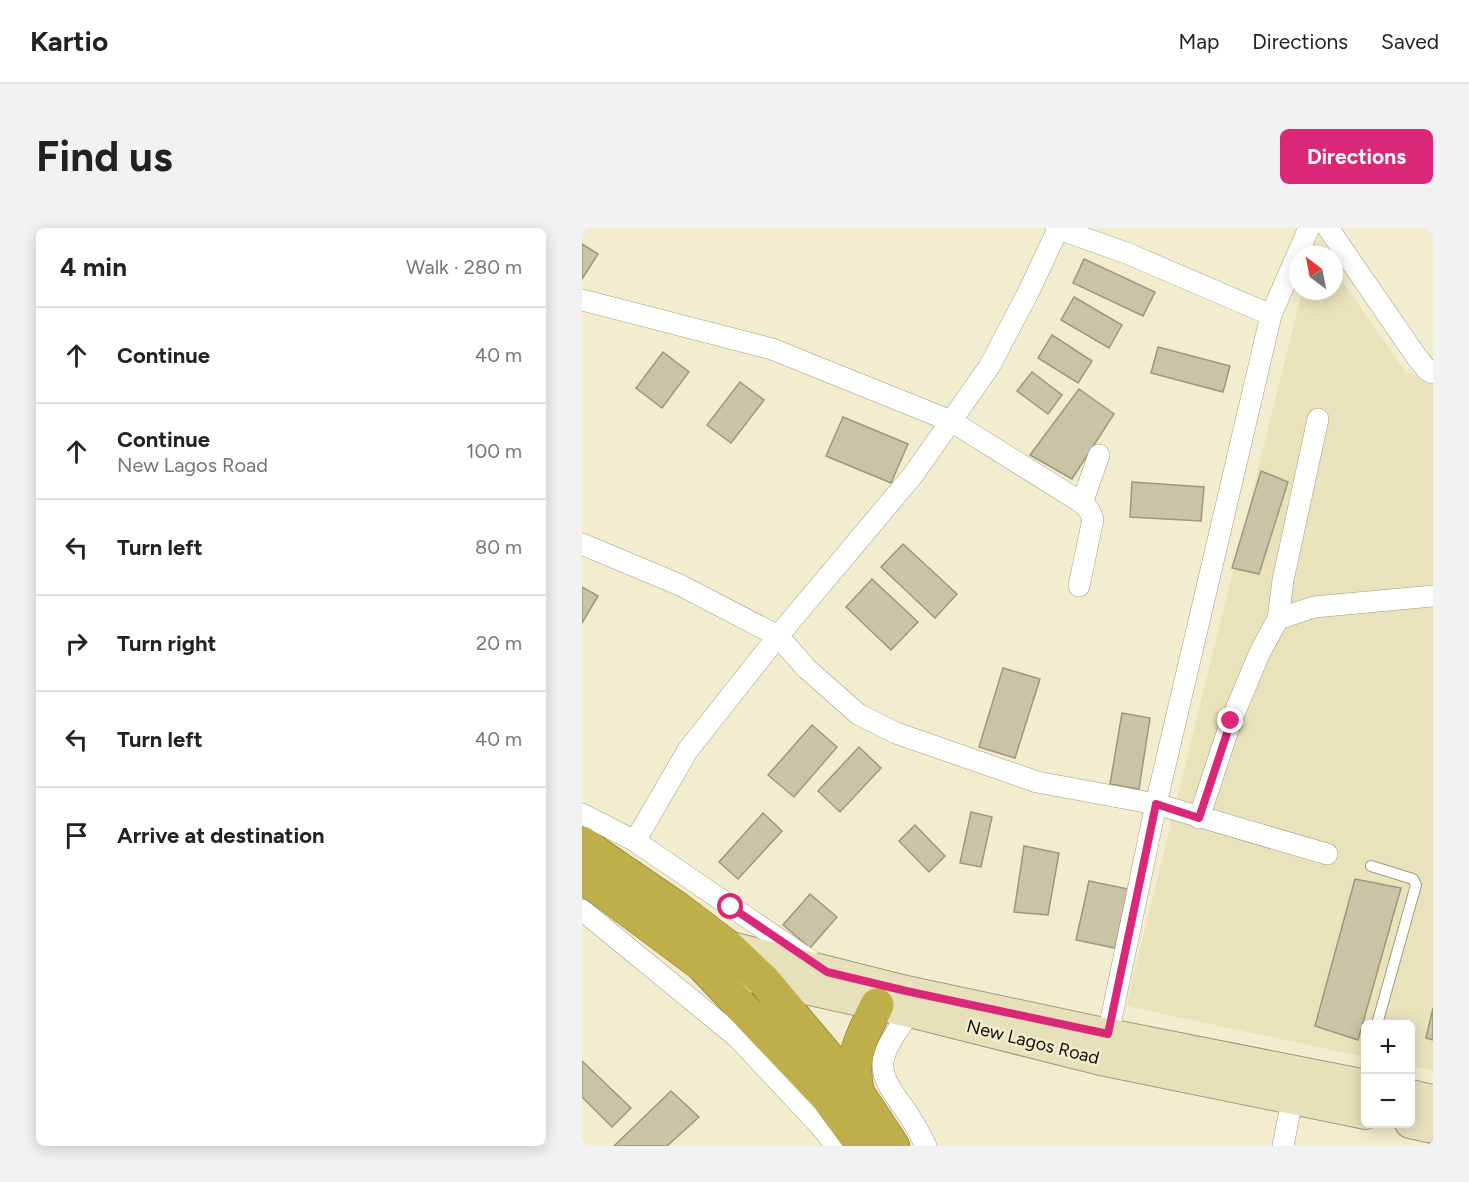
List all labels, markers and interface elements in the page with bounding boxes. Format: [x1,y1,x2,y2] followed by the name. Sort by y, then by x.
[30,24,108,58] text: Kartio
[1178,29,1219,54] text: Map
[1252,29,1348,54] text: Directions
[1381,29,1439,54] text: Saved
[1280,129,1433,184] button: Directions
[36,131,173,182] text: Find us
[1289,246,1343,300] north arrow
[60,251,127,283] text: 4 min
[406,255,522,279] text: Walk · 280 m
[60,339,93,372] icon: ahead
[117,342,210,369] text: Continue
[475,343,522,367] text: 40 m
[117,426,210,453] text: Continue
[60,435,93,468] icon: ahead
[466,439,522,463] text: 100 m
[117,453,268,477] text: New Lagos Road
[60,531,93,564] icon: left
[117,534,203,561] text: Turn left
[475,535,522,559] text: 80 m
[60,627,93,660] icon: right
[117,630,216,657] text: Turn right
[476,631,522,655] text: 20 m
[1217,707,1243,733] route end
[60,723,93,756] icon: left
[117,726,203,753] text: Turn left
[475,727,522,751] text: 40 m
[60,819,93,852] icon: arrive
[117,822,325,849] text: Arrive at destination
[717,893,743,919] route start
[964,1015,1102,1069] street label: New Lagos Road
[1361,1020,1415,1128] map controls
[1361,1020,1415,1074] button: +
[1361,1074,1415,1128] button: −

